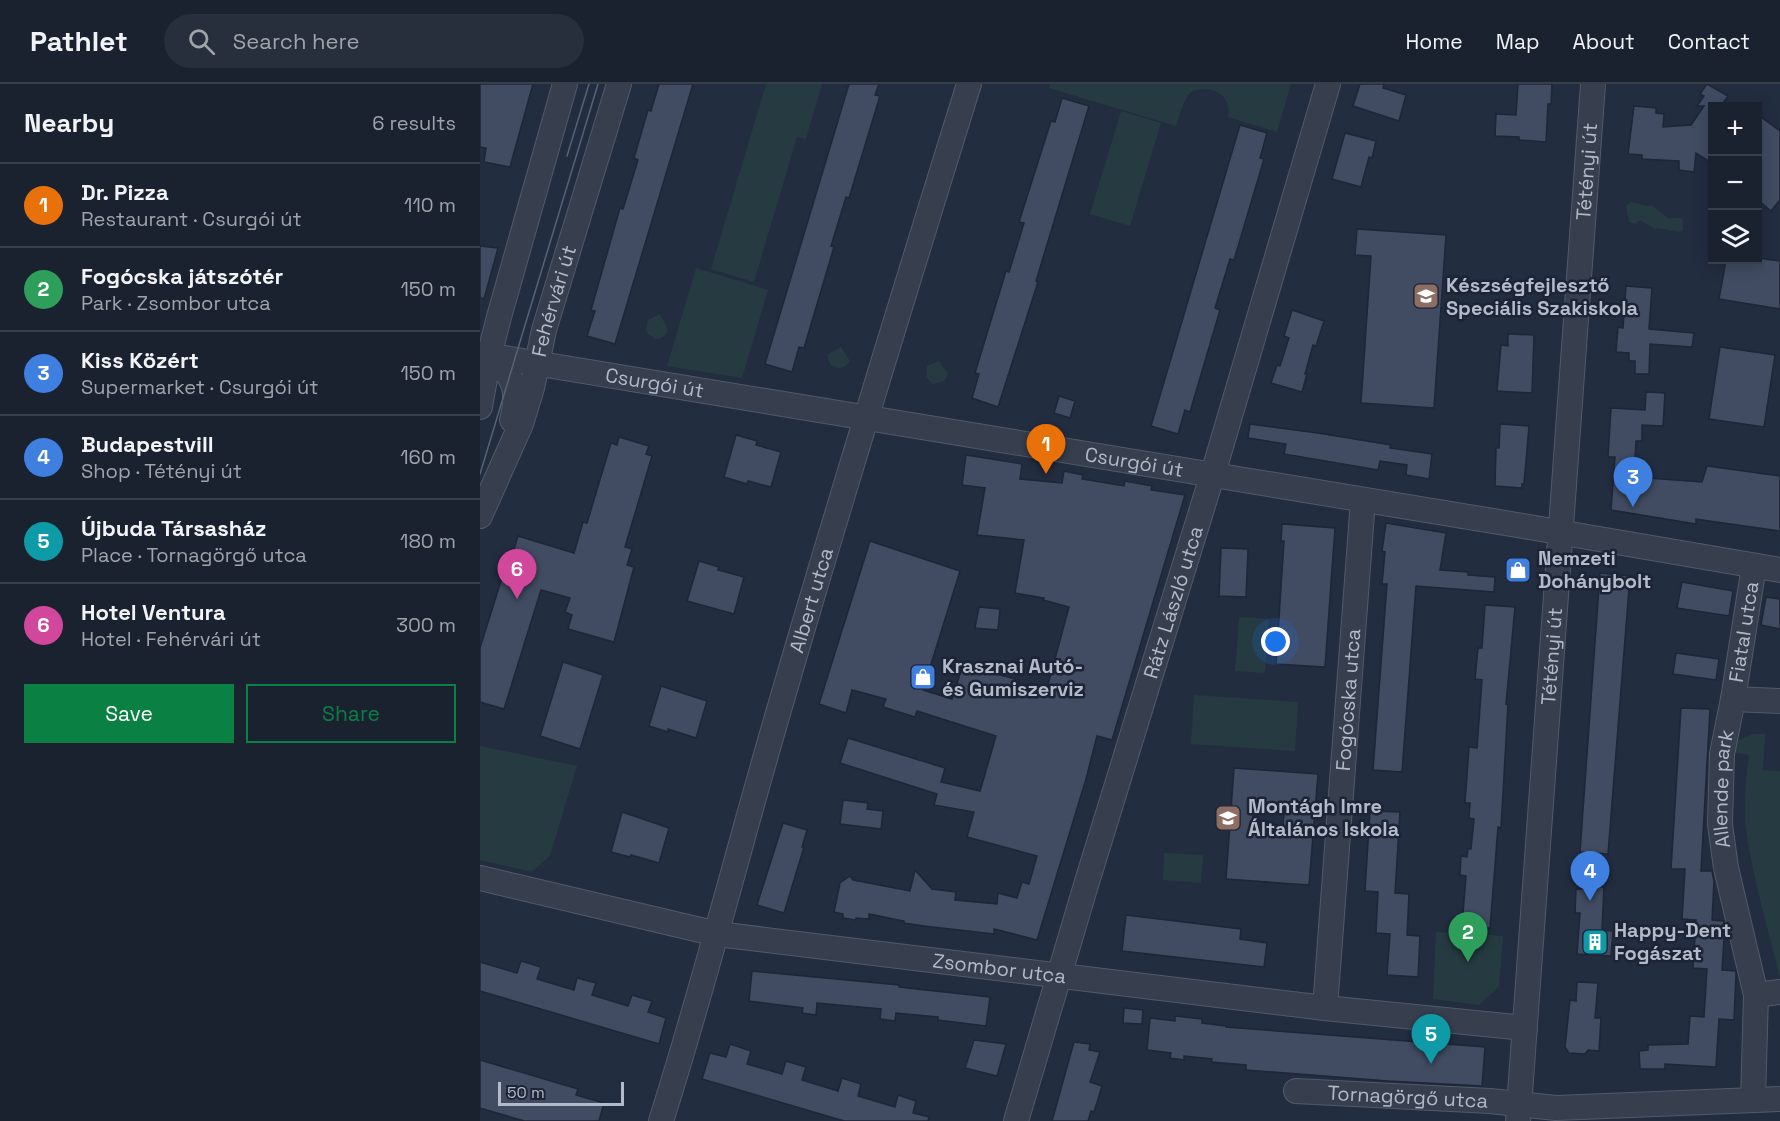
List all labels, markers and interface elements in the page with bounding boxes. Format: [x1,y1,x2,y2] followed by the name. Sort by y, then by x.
[164,14,584,68] search box
[30,23,128,59] text: Pathlet
[185,25,218,58] icon: search
[233,27,360,55] text: Search here
[1405,28,1463,55] text: Home
[1496,28,1540,55] text: Map
[1573,28,1635,55] text: About
[1668,28,1750,55] text: Contact
[1708,102,1762,264] map controls
[1708,102,1762,156] button: +
[24,106,114,140] text: Nearby
[372,110,456,136] text: 6 results
[1570,122,1603,221] street label: Tétényi út
[1708,156,1762,210] button: −
[81,178,169,206] text: Dr. Pizza
[39,192,48,218] text: 1
[404,192,456,218] text: 110 m
[81,206,302,232] text: Restaurant · Csurgói út
[1708,210,1762,264] button: layers
[526,242,582,359] street label: Fehérvári út
[81,262,283,290] text: Fogócska játszótér
[1446,272,1639,321] place label: Készségfejlesztő Speciális Szakiskola
[38,276,49,302] text: 2
[401,276,456,302] text: 150 m
[1411,281,1441,311] school or university icon: Készségfejlesztő Speciális Szakiskola
[81,290,271,316] text: Park · Zsombor utca
[81,346,199,374] text: Kiss Közért
[37,360,50,386] text: 3
[401,360,456,386] text: 150 m
[603,362,706,404] street label: Csurgói út
[81,374,318,400] text: Supermarket · Csurgói út
[1026,424,1066,474] pin: 1
[81,430,214,458] text: Budapestvill
[1083,441,1185,483] street label: Csurgói út
[37,444,50,470] text: 4
[400,444,456,470] text: 160 m
[81,458,242,484] text: Shop · Tétényi út
[1614,458,1652,507] pin: 3
[81,514,266,542] text: Újbuda Társasház
[1137,523,1209,682] street label: Rátz László utca
[38,528,50,554] text: 5
[400,528,456,554] text: 180 m
[81,542,307,568] text: Place · Tornagörgő utca
[783,544,839,656] street label: Albert utca
[1538,545,1651,594] place label: Nemzeti Dohánybolt
[498,550,537,599] pin: 6
[1503,555,1533,585] shop icon: Nemzeti Dohánybolt
[1723,580,1764,684] street label: Fiatal utca
[81,598,226,626] text: Hotel Ventura
[1535,607,1568,706] street label: Tétényi út
[37,612,50,638] text: 6
[396,612,456,638] text: 300 m
[81,626,261,652] text: Hotel · Fehérvári út
[1261,627,1290,656] your location
[1330,628,1366,772] street label: Fogócska utca
[942,653,1084,702] place label: Krasznai Autó- és Gumiszerviz
[908,662,938,692] shop icon: Krasznai Autó- és Gumiszerviz
[24,684,234,743] button: Save
[246,684,456,743] button: Share
[1707,727,1740,850] street label: Allende park
[1248,793,1400,842] place label: Montágh Imre Általános Iskola
[1213,803,1243,833] school or university icon: Montágh Imre Általános Iskola
[1570,852,1610,901] pin: 4
[1448,912,1488,962] pin: 2
[1614,917,1731,966] place label: Happy-Dent Fogászat
[1580,927,1610,957] building icon: Happy-Dent Fogászat
[931,947,1068,989] street label: Zsombor utca
[1412,1014,1450,1064] pin: 5
[498,1079,624,1106] scale bar
[1327,1080,1489,1114] street label: Tornagörgő utca
[507,1082,545,1103] text: 50 m

